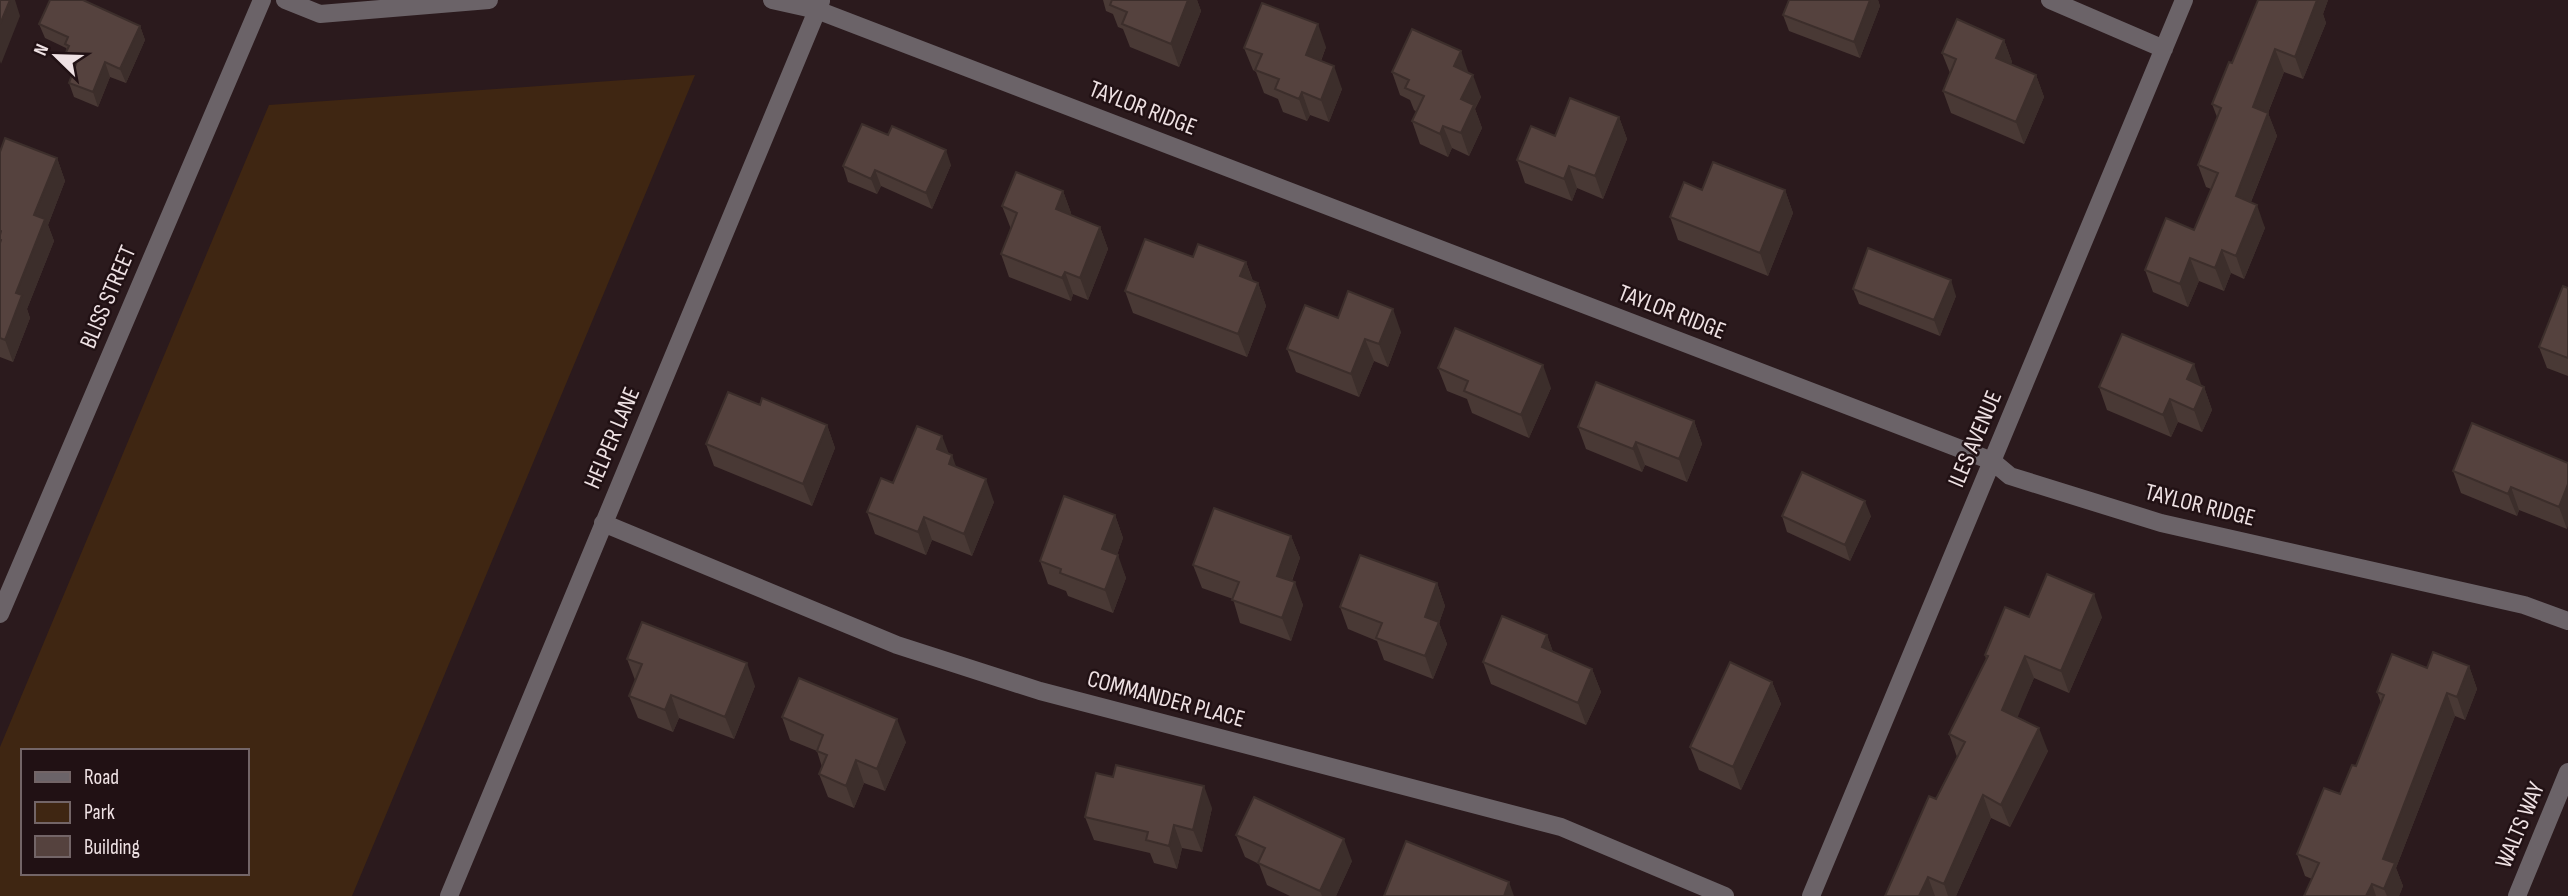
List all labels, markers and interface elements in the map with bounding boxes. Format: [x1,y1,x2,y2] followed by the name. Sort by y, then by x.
[21,21,91,91] north arrow
[29,41,54,59] text: N
[1085,74,1201,142] street label: TAYLOR RIDGE
[73,241,143,353] street label: BLISS STREET
[1614,278,1730,346] street label: TAYLOR RIDGE
[578,383,646,493] street label: HELPER LANE
[1942,386,2008,492] street label: ILES AVENUE
[2142,477,2258,533] street label: TAYLOR RIDGE
[1084,664,1248,734] street label: COMMANDER PLACE
[21,749,248,875] legend
[84,765,119,790] text: Road
[2489,778,2551,872] street label: WALTS WAY
[84,800,115,825] text: Park
[84,835,140,860] text: Building

